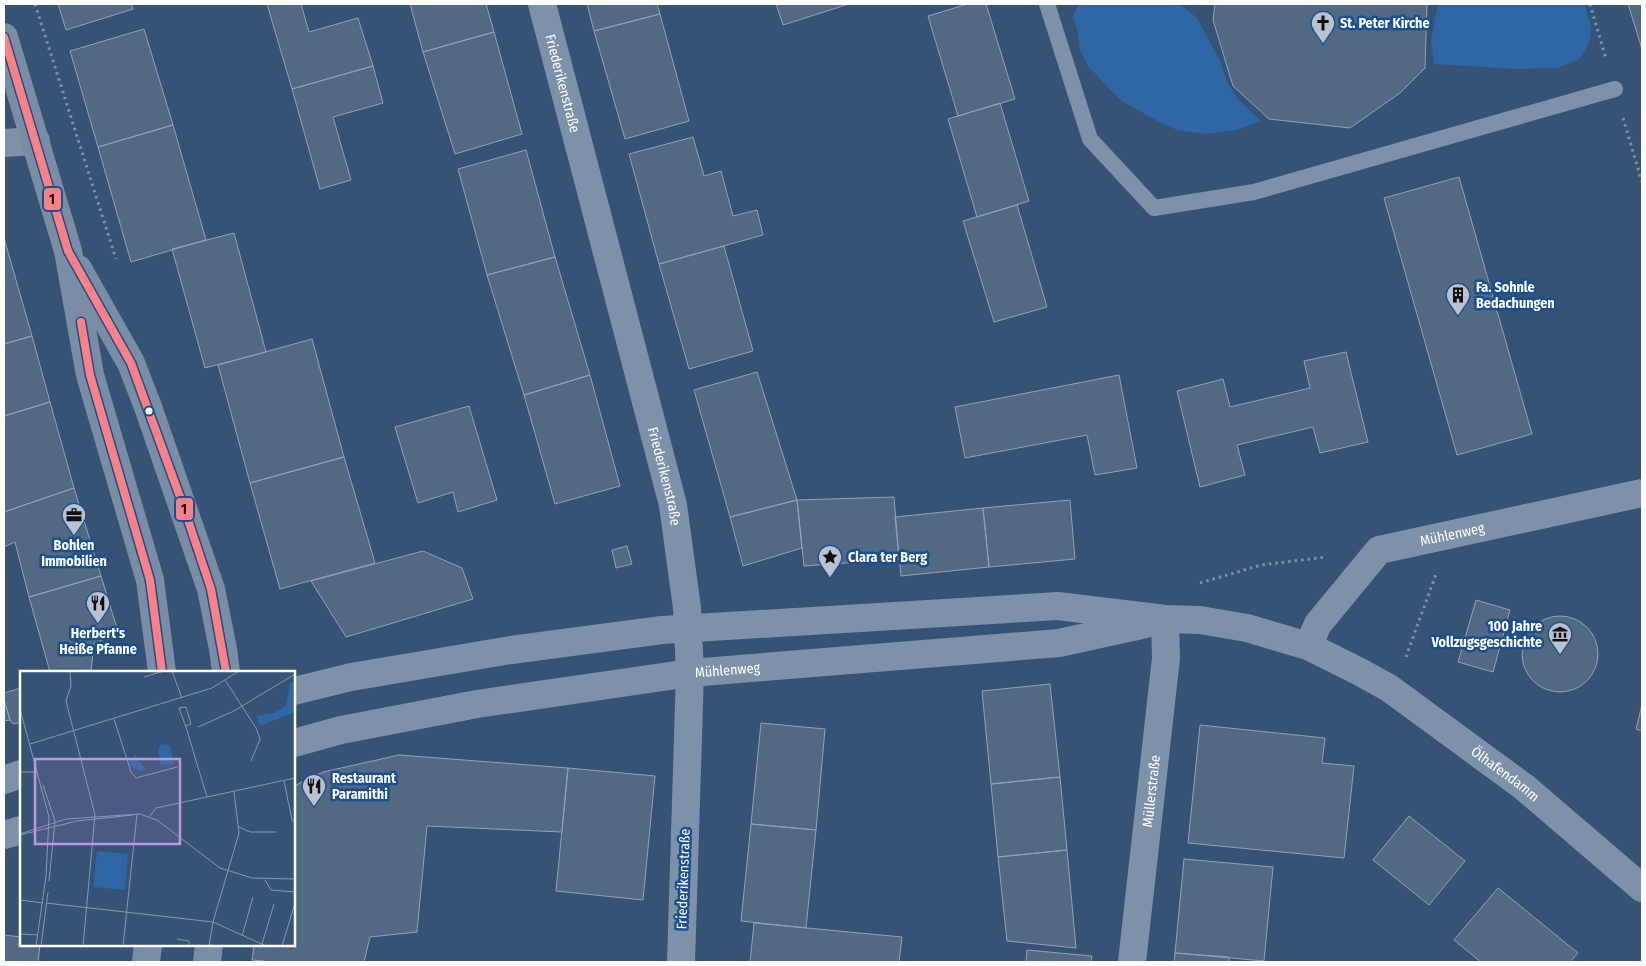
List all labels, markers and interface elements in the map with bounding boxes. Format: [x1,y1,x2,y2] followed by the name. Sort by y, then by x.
[1310,10,1336,44] church icon: St. Peter Kirche
[1340,15,1430,32] place label: St. Peter Kirche
[541,33,583,134] street label: Friederikenstraße
[43,187,62,211] line badge: 1
[49,191,55,208] text: 1
[1476,279,1555,312] place label: Fa. Sohnle Bedachungen
[1445,282,1471,316] building icon: Fa. Sohnle Bedachungen
[144,406,154,416] unlabelled marker
[644,425,684,527] street label: Friederikenstraße
[175,497,194,521] line badge: 1
[181,501,187,518] text: 1
[61,502,87,536] office icon: Bohlen Immobilien
[1419,519,1486,550] street label: Mühlenweg
[41,537,107,570] place label: Bohlen Immobilien
[817,544,843,578] place icon: Clara ter Berg
[848,549,927,566] place label: Clara ter Berg
[85,590,111,624] restaurant icon: Herbert's Heiße Pfanne
[1431,618,1542,651] place label: 100 Jahre Vollzugsgeschichte
[1547,621,1573,655] museum icon: 100 Jahre Vollzugsgeschichte
[59,625,137,658] place label: Herbert's Heiße Pfanne
[694,659,761,682] street label: Mühlenweg
[20,671,295,946] inset map
[1468,742,1543,805] street label: Ölhafendamm
[1139,754,1164,828] street label: Müllerstraße
[332,770,397,803] place label: Restaurant Paramithi
[301,773,327,807] restaurant icon: Restaurant Paramithi
[673,828,694,930] street label: Friederikenstraße

